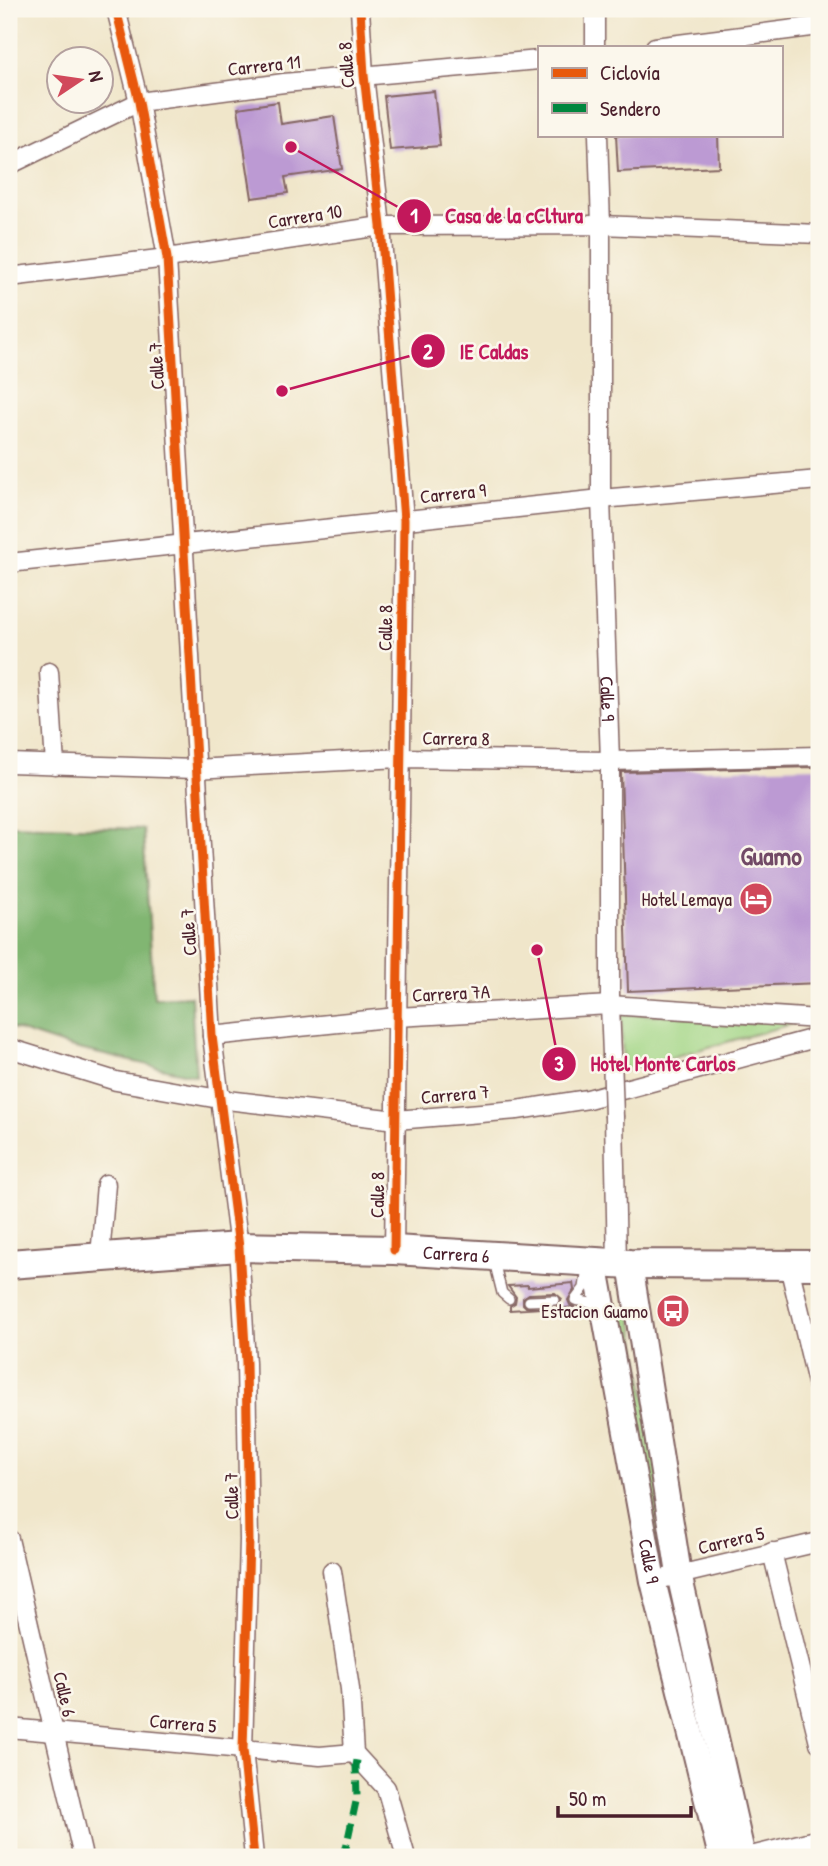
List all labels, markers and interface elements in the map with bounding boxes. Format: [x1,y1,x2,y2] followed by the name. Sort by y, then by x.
[331,41,361,89] street label: Calle 8
[46,46,116,116] north arrow
[538,46,782,136] legend
[226,48,302,82] street label: Carrera 11
[600,58,660,87] text: Ciclovía
[83,68,110,84] text: N
[600,94,661,123] text: Sendero
[396,195,597,237] callout: Casa de la cCltura
[266,197,344,235] street label: Carrera 10
[410,201,418,230] text: 1
[445,201,584,230] text: Casa de la cCltura
[410,330,542,372] callout: IE Caldas
[423,337,433,366] text: 2
[460,337,528,366] text: IE Caldas
[142,342,170,390] street label: Calle 7
[419,477,487,509] street label: Carrera 9
[372,605,398,651] street label: Calle 8
[594,676,622,722] street label: Calle 9
[422,724,490,752] street label: Carrera 8
[740,838,802,873] district label: Guamo
[737,880,775,918] hotel icon: Hotel Lemaya
[641,886,733,912] place label: Hotel Lemaya
[173,907,203,957] street label: Calle 7
[411,978,491,1008] street label: Carrera 7A
[542,1043,750,1085] callout: Hotel Monte Carlos
[554,1049,564,1078] text: 3
[590,1049,736,1078] text: Hotel Monte Carlos
[420,1078,490,1110] street label: Carrera 7
[364,1172,390,1218] street label: Calle 8
[422,1239,490,1269] street label: Carrera 6
[654,1292,692,1330] bus stop icon: Estacion Guamo
[541,1298,648,1324] place label: Estacion Guamo
[218,1472,244,1520] street label: Calle 7
[695,1520,767,1560] street label: Carrera 5
[633,1537,666,1586] street label: Calle 9
[47,1669,83,1719] street label: Calle 6
[148,1707,218,1739] street label: Carrera 5
[558,1775,692,1819] scale bar
[569,1784,606,1813] text: 50 m

